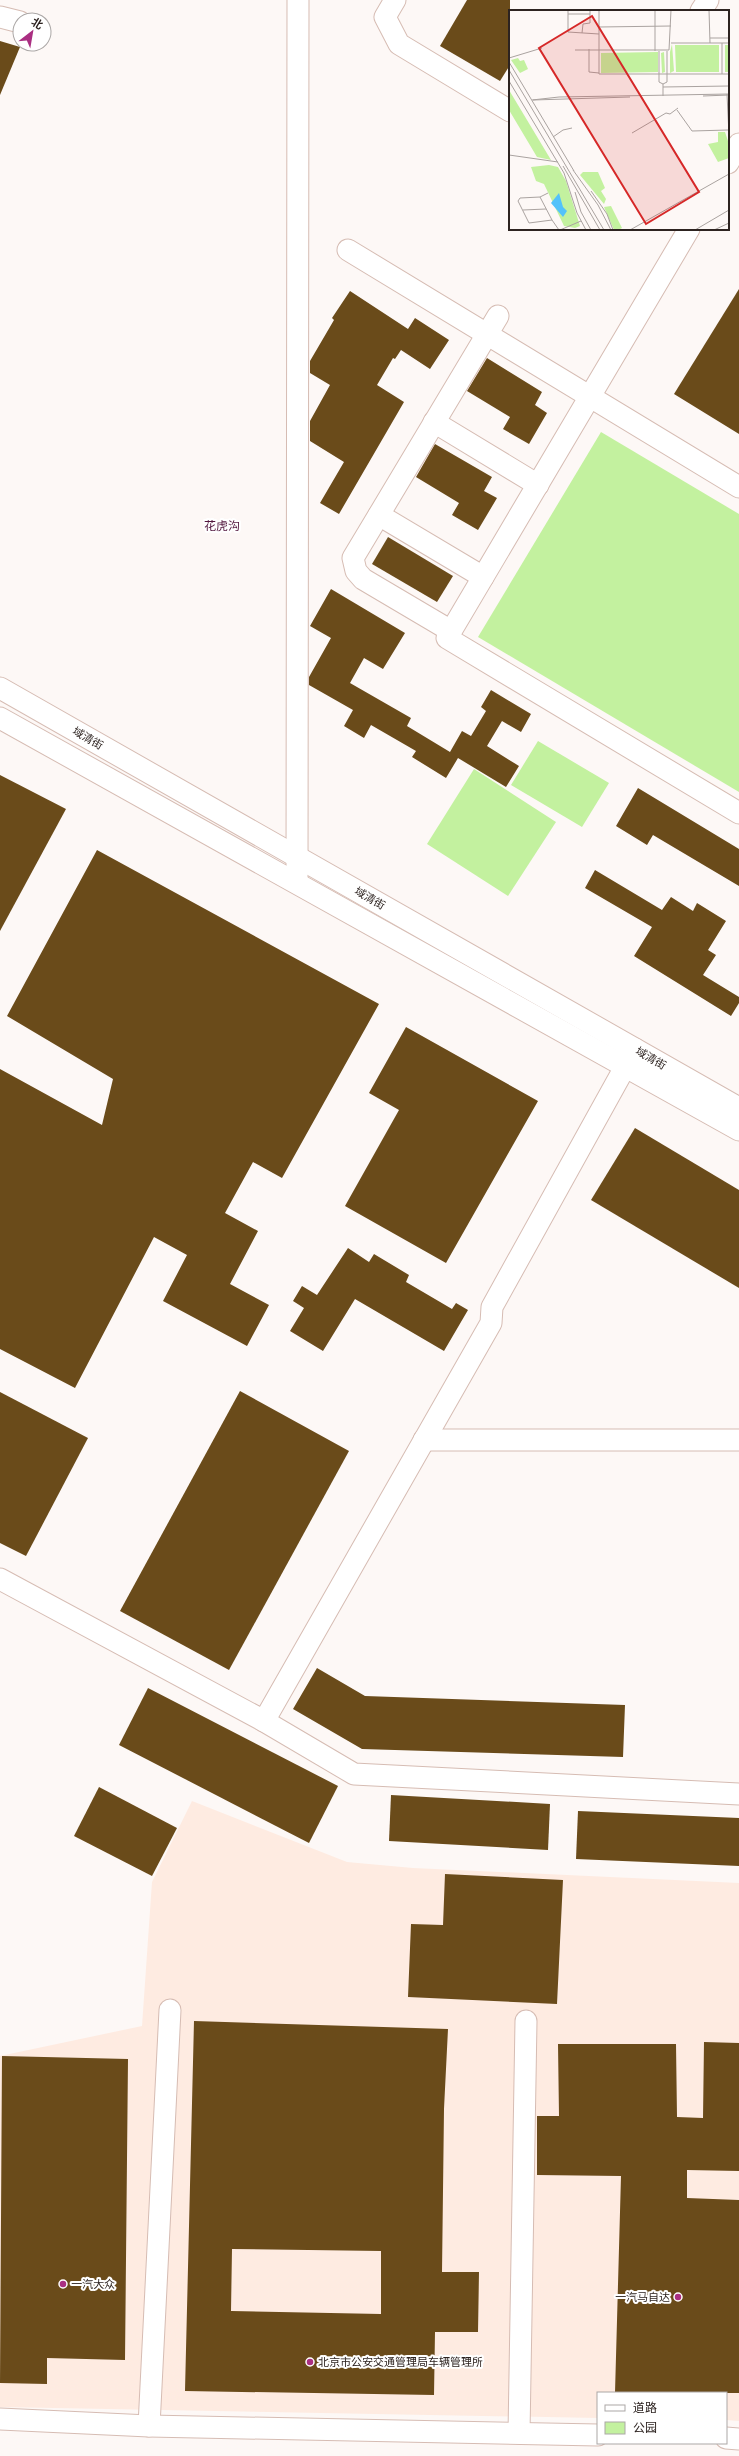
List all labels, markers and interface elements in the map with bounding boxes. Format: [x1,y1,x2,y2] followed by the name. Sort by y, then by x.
[509,10,729,230] inset map
[12,12,52,52] north arrow
[29,14,46,32] text: 北
[204,517,240,534] district label: 花虎沟
[70,723,106,752] street label: 域清街
[352,883,388,912] street label: 域清街
[633,1043,669,1072] street label: 域清街
[71,2276,115,2291] place label: 一汽大众
[58,2279,68,2289] marker: 一汽大众
[615,2289,670,2304] place label: 一汽马自达
[673,2292,683,2302] marker: 一汽马自达
[318,2354,483,2369] place label: 北京市公安交通管理局车辆管理所
[305,2357,315,2367] marker: 北京市公安交通管理局车辆管理所
[597,2392,727,2444] legend
[633,2399,657,2416] text: 道路
[633,2419,657,2436] text: 公园

